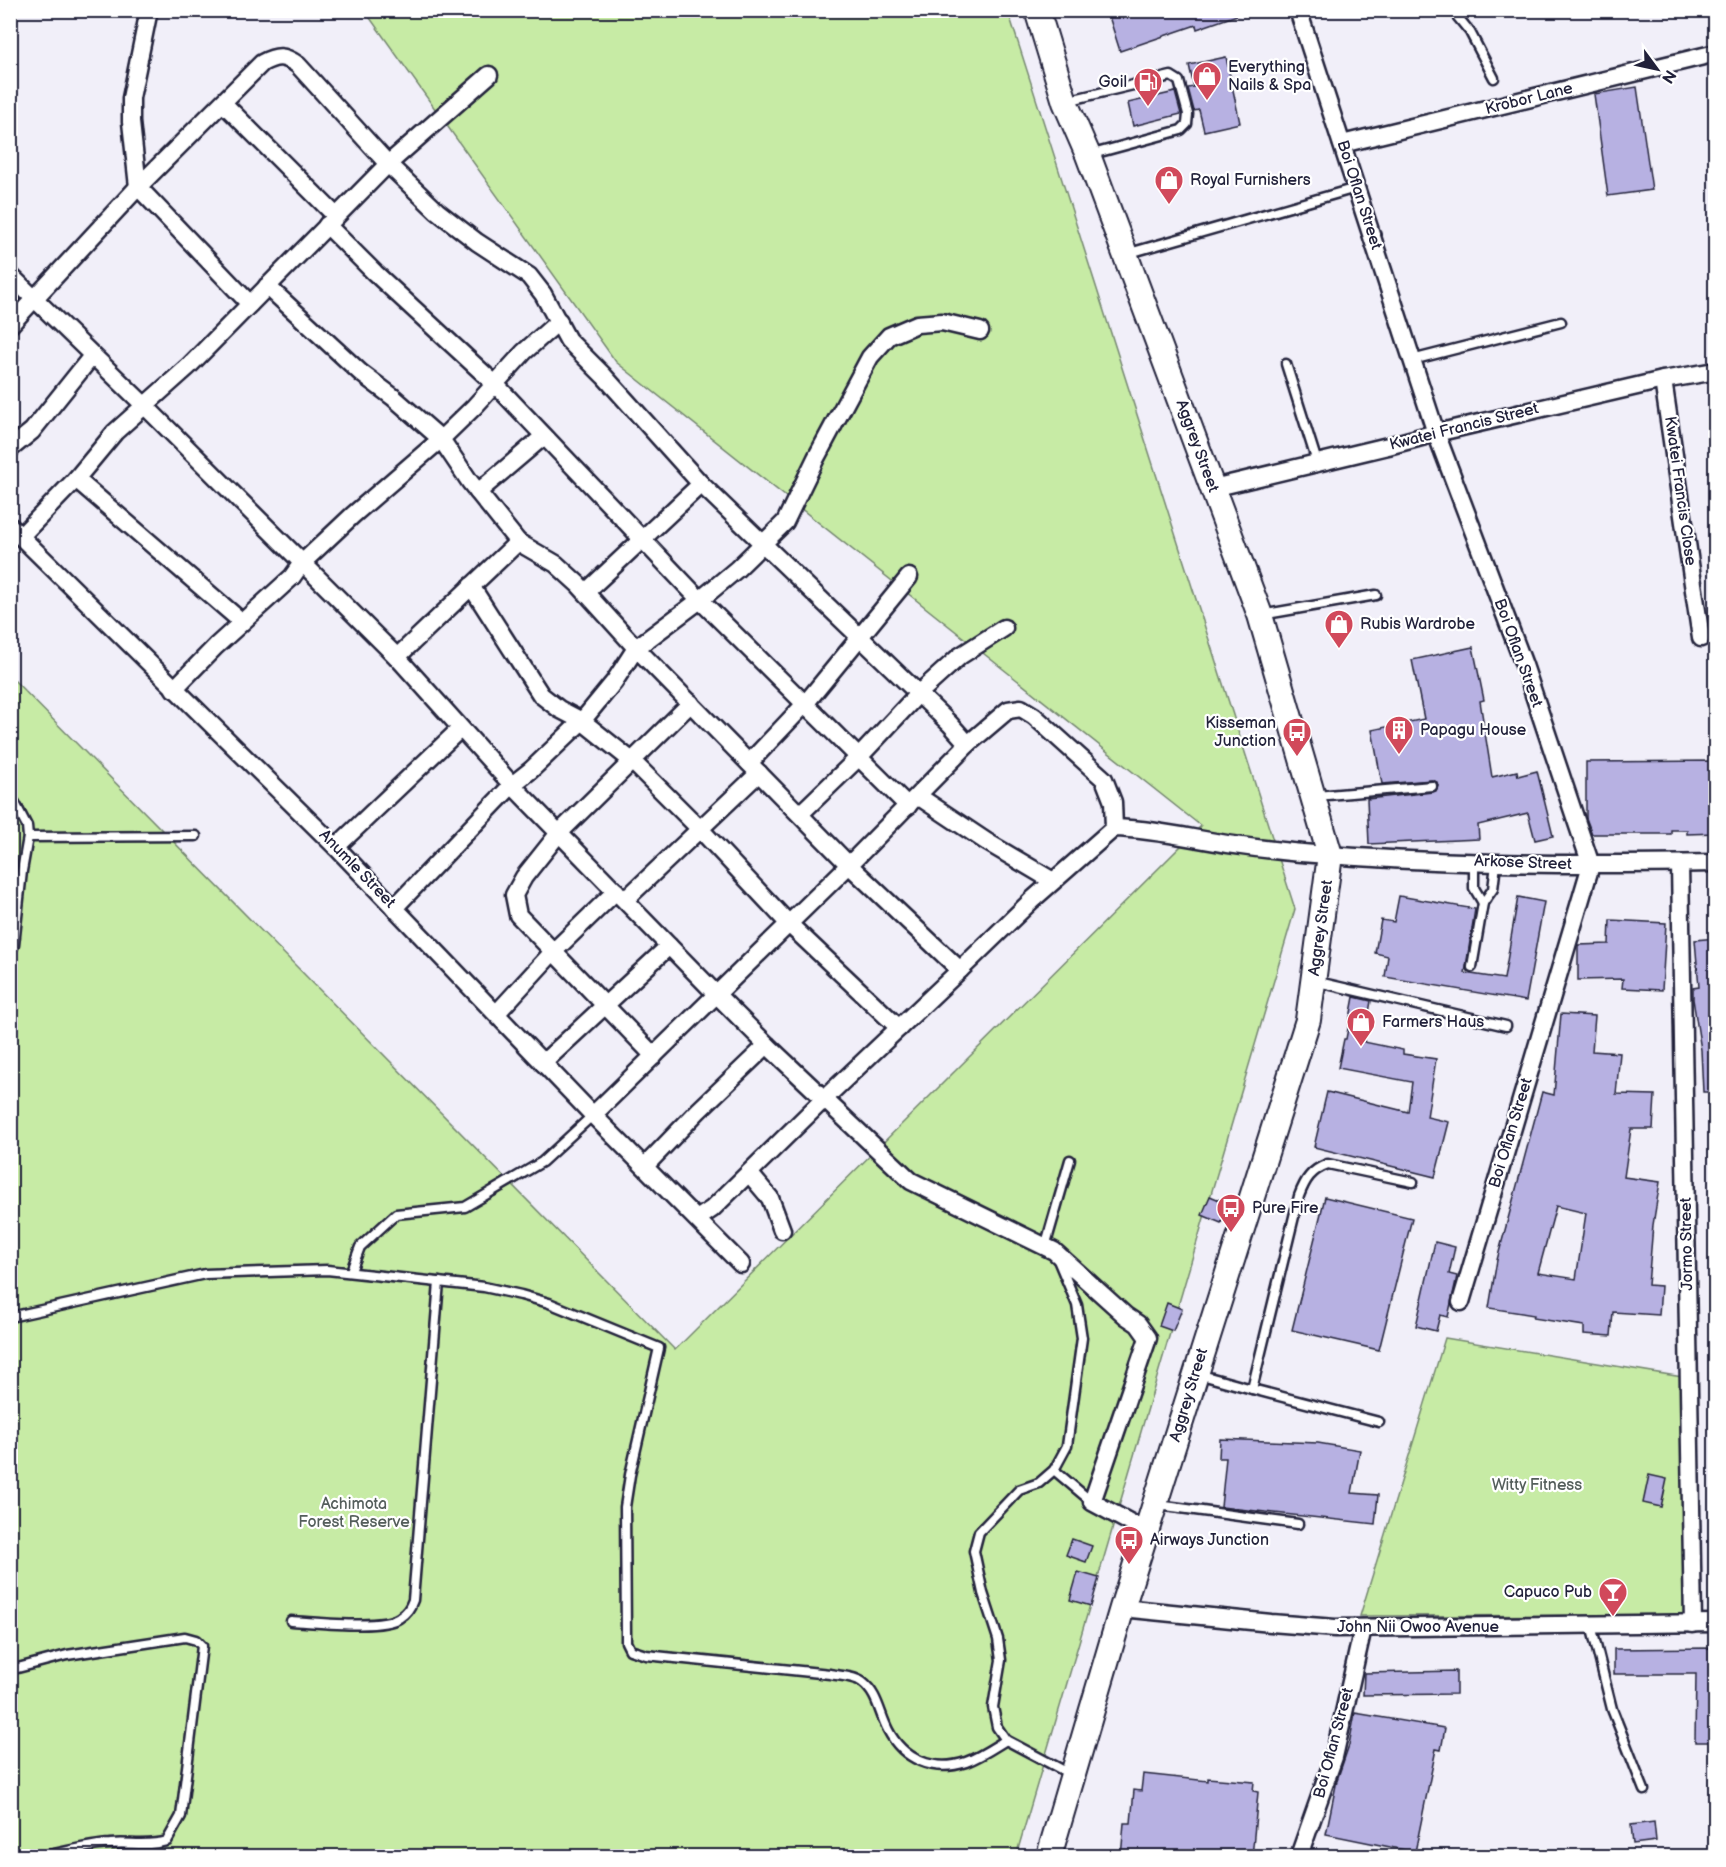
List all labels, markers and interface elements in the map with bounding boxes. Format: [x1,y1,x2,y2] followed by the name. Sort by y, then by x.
[1627,39,1687,99] north arrow
[1228,58,1311,95] place label: Everything Nails & Spa
[1191,60,1223,102] shop icon: Everything Nails & Spa
[1132,66,1164,108] fuel station icon: Goil
[1657,66,1680,87] text: N
[1099,73,1127,92] place label: Goil
[1483,79,1575,119] street label: Krobor Lane
[1332,138,1386,252] street label: Boi Oflan Street
[1153,164,1185,206] shop icon: Royal Furnishers
[1190,171,1311,190] place label: Royal Furnishers
[1172,397,1223,495] street label: Aggrey Street
[1388,399,1541,455] street label: Kwatei Francis Street
[1660,415,1700,567] street label: Kwatei Francis Close
[1490,596,1546,710] street label: Boi Oflan Street
[1323,608,1355,650] shop icon: Rubis Wardrobe
[1360,615,1476,634] place label: Rubis Wardrobe
[1205,714,1276,751] place label: Kisseman Junction
[1383,714,1415,756] building icon: Papagu House
[1281,716,1313,758] bus stop icon: Kisseman Junction
[1420,721,1527,740] place label: Papagu House
[315,826,399,912] street label: Anumle Street
[1474,852,1572,874] street label: Arkose Street
[1305,879,1337,977] street label: Aggrey Street
[1345,1006,1377,1048] shop icon: Farmers Haus
[1382,1013,1484,1032] place label: Farmers Haus
[1485,1076,1537,1190] street label: Boi Oflan Street
[1215,1192,1247,1234] bus stop icon: Pure Fire
[1677,1197,1697,1291] street label: Jormo Street
[1252,1199,1319,1218] place label: Pure Fire
[1166,1346,1212,1444] street label: Aggrey Street
[1492,1476,1582,1495] park label: Witty Fitness
[298,1495,410,1532] park label: Achimota Forest Reserve
[1113,1524,1145,1566] bus stop icon: Airways Junction
[1150,1531,1269,1550] place label: Airways Junction
[1597,1576,1629,1618] bar icon: Capuco Pub
[1504,1583,1592,1602] place label: Capuco Pub
[1337,1618,1500,1637] street label: John Nii Owoo Avenue
[1310,1685,1358,1800] street label: Boi Oflan Street

